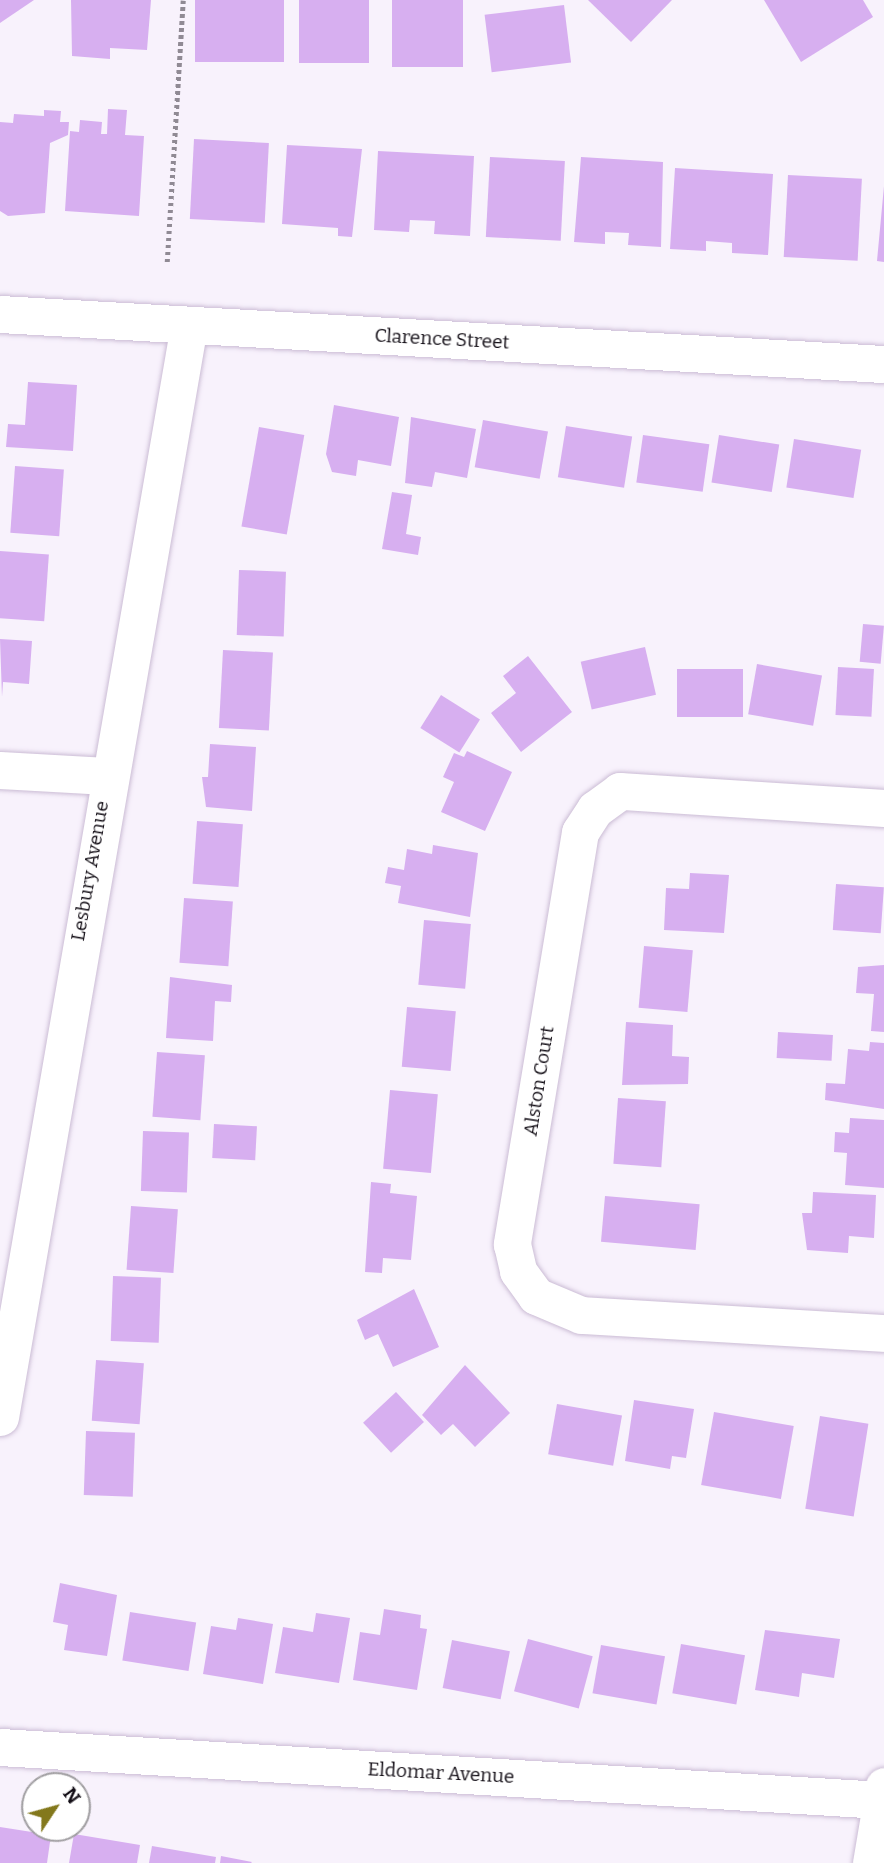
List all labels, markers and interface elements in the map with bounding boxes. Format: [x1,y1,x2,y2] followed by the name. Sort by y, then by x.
[374,324,510,354] street label: Clarence Street
[66,799,114,943] street label: Lesbury Avenue
[519,1024,559,1138] street label: Alston Court
[367,1758,515,1788] street label: Eldomar Avenue
[21,1772,91,1842] north arrow
[58,1783,85,1808] text: N

